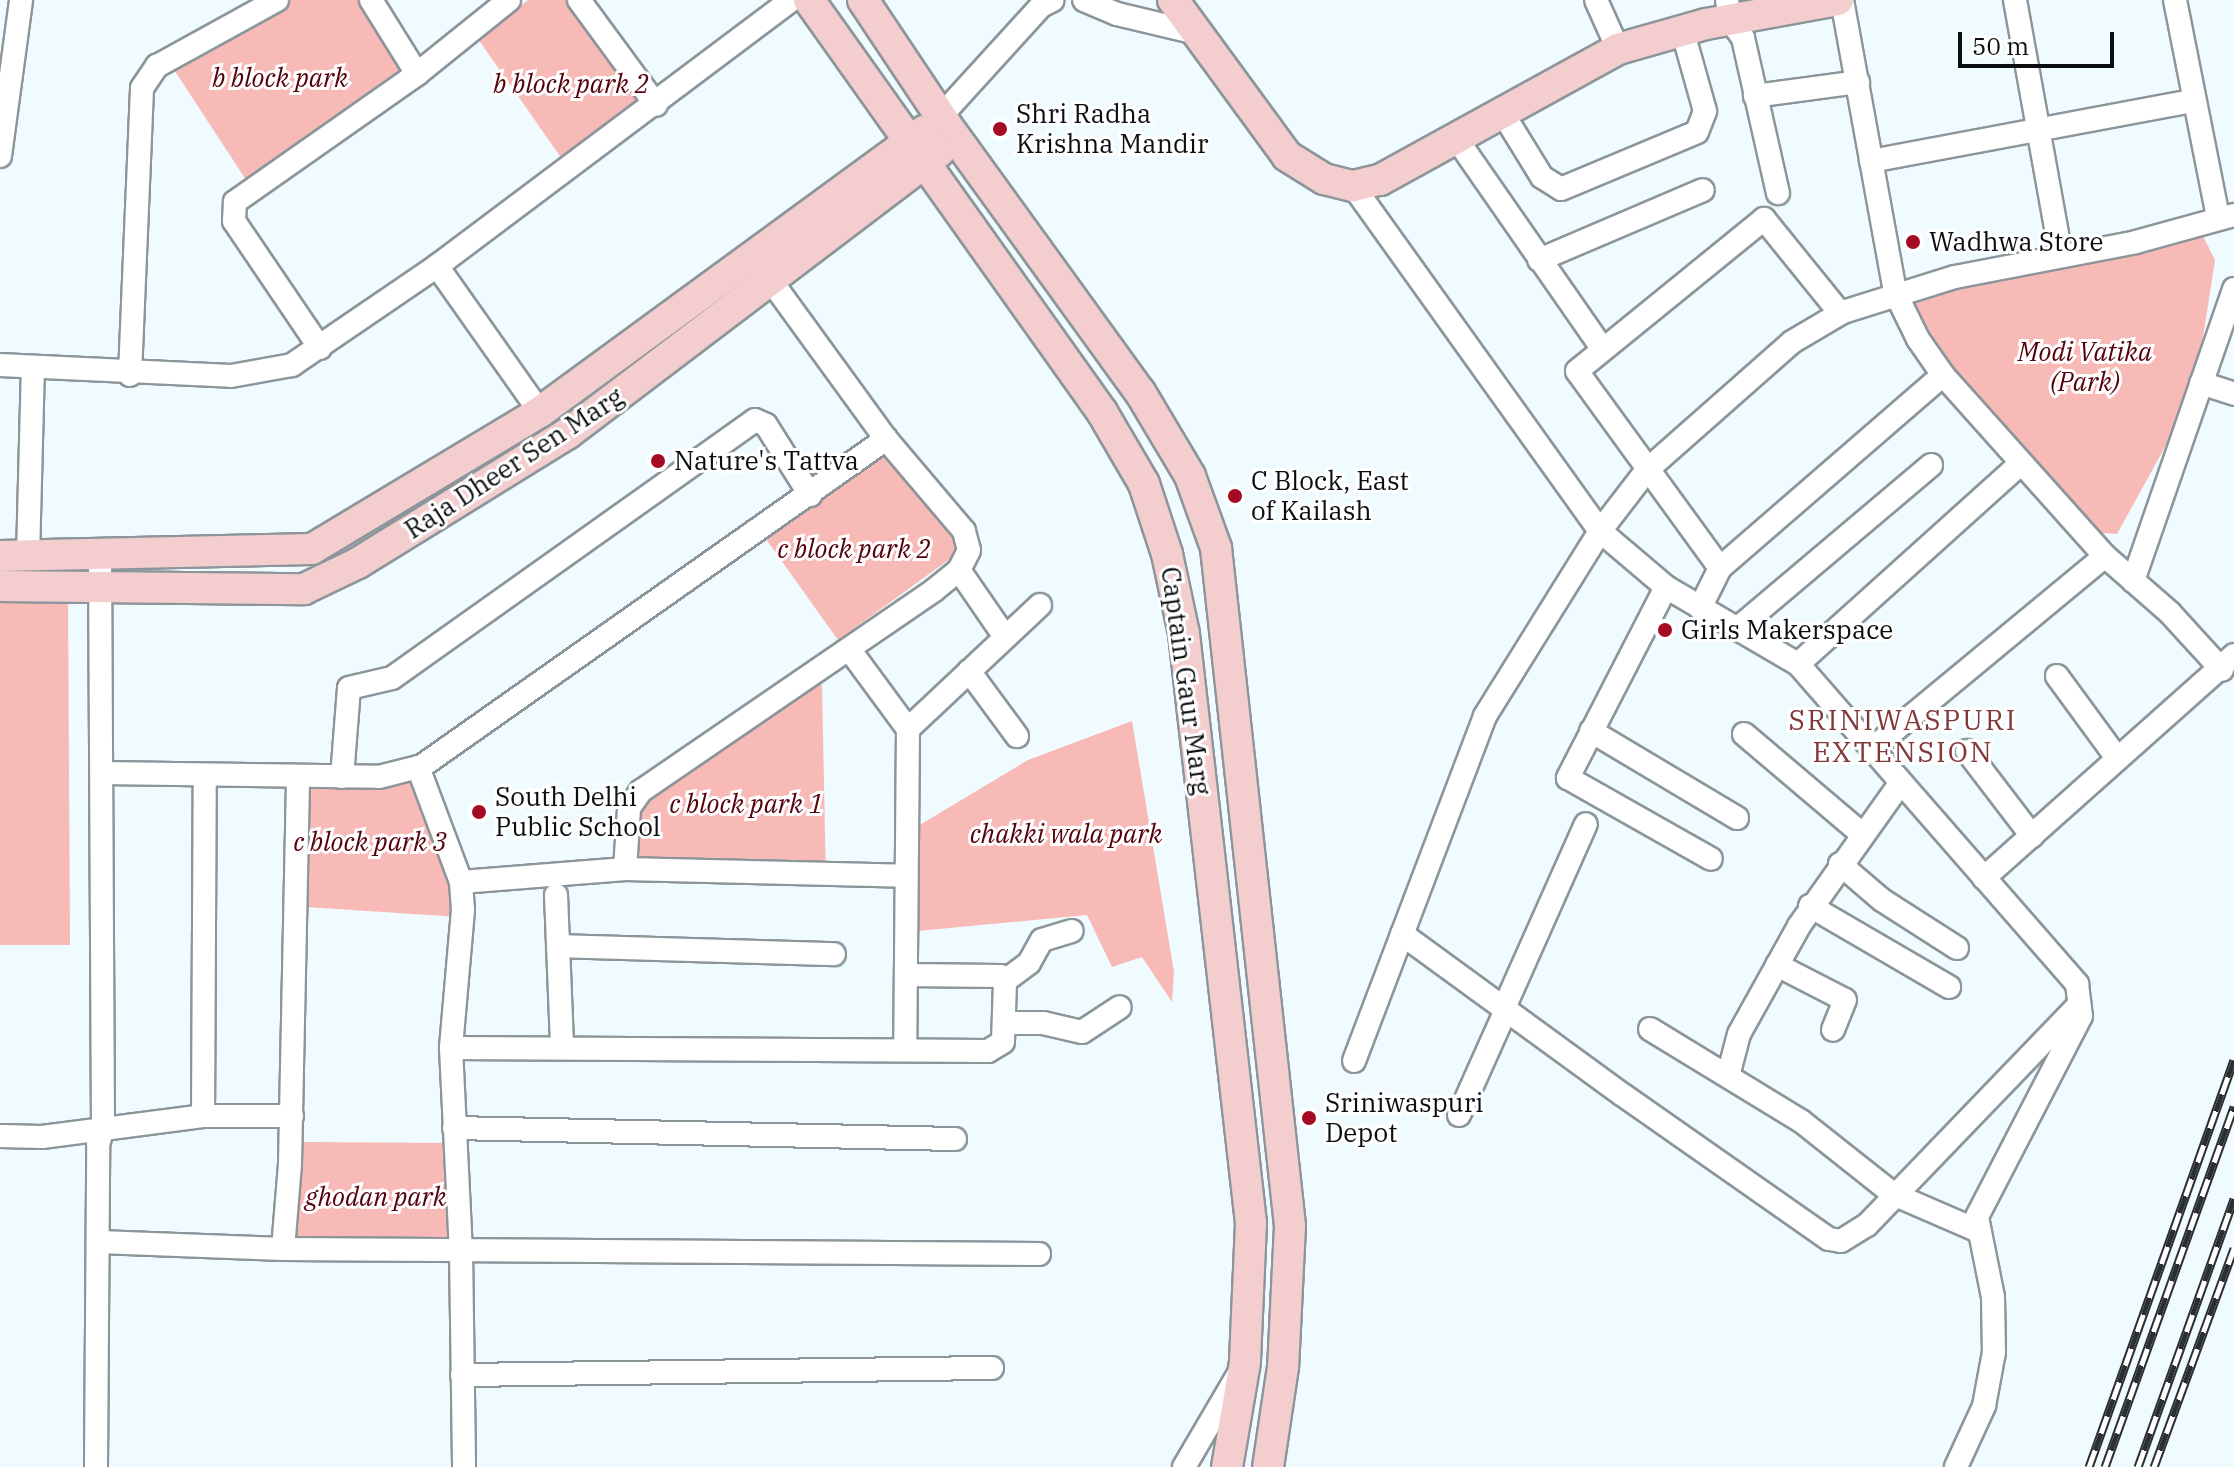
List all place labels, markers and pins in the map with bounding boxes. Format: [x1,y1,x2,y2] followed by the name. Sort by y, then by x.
[1016,98,1209,160] place label: Shri Radha Krishna Mandir
[991,120,1009,138] marker: Shri Radha Krishna Mandir
[1929,226,2103,258] place label: Wadhwa Store
[1904,233,1922,251] marker: Wadhwa Store
[674,445,859,477] place label: Nature's Tattva
[649,452,667,470] marker: Nature's Tattva
[1251,465,1409,526] place label: C Block, East of Kailash
[1226,487,1244,505] marker: C Block, East of Kailash
[1681,614,1893,646] place label: Girls Makerspace
[1656,621,1674,639] marker: Girls Makerspace
[495,781,661,842] place label: South Delhi Public School
[470,803,488,821] marker: South Delhi Public School
[1325,1087,1483,1148] place label: Sriniwaspuri Depot
[1300,1109,1318,1127] marker: Sriniwaspuri Depot

